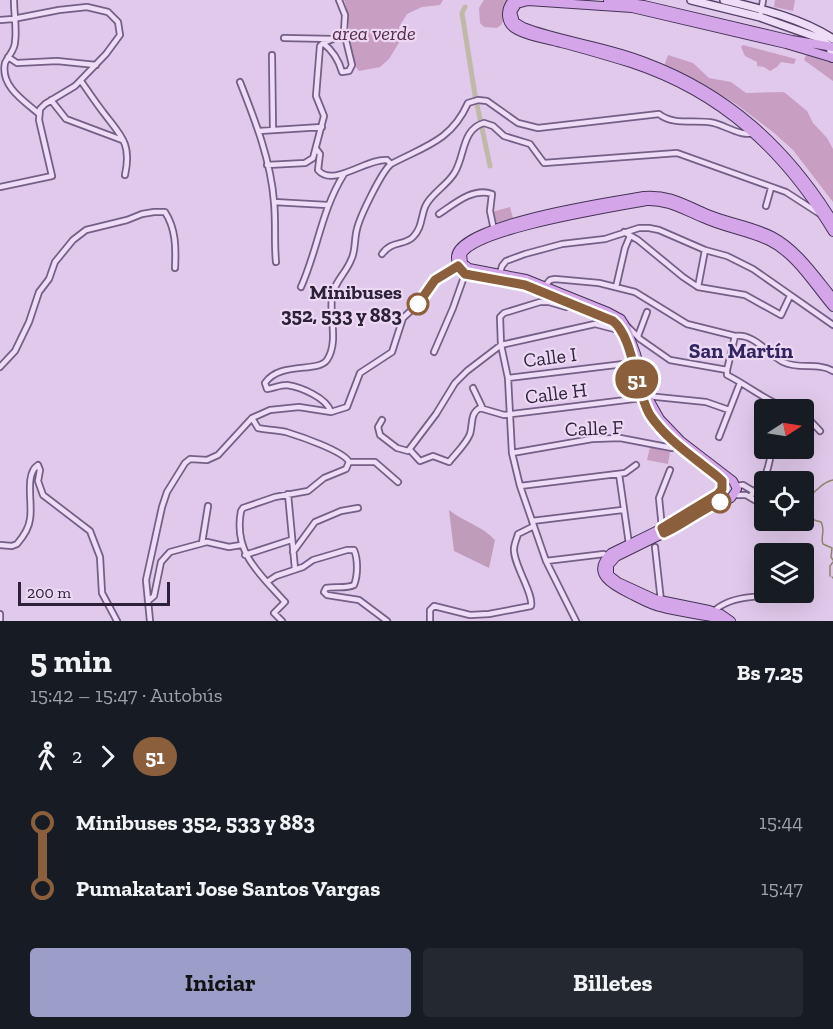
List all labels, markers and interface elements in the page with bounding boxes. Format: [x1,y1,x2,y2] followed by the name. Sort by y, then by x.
[332,21,416,45] park label: area verde
[281,280,402,327] place label: Minibuses 352, 533 y 883
[407,293,429,315] marker: Minibuses 352, 533 y 883
[689,338,794,363] district label: San Martín
[522,342,578,372] street label: Calle I
[610,360,664,398] line badge: 51
[627,367,647,392] text: 51
[524,377,588,409] street label: Calle H
[754,399,814,459] north arrow
[754,399,814,603] map controls
[564,415,624,441] street label: Calle F
[754,471,814,531] button: locate
[709,491,731,513] unlabelled marker
[754,543,814,603] button: layers
[18,579,170,606] scale bar
[27,583,71,602] text: 200 m
[30,641,112,680] text: 5 min
[737,659,803,686] text: Bs 7.25
[30,683,222,707] text: 15:42 – 15:47 · Autobús
[30,740,63,773] icon: walk
[91,740,124,773] icon: forward
[72,744,82,768] text: 2
[145,744,165,769] text: 51
[76,809,315,836] text: Minibuses 352, 533 y 883
[759,810,803,834] text: 15:44
[76,875,380,902] text: Pumakatari Jose Santos Vargas
[761,876,803,900] text: 15:47
[30,948,411,1017] button: Iniciar
[423,948,803,1017] button: Billetes

